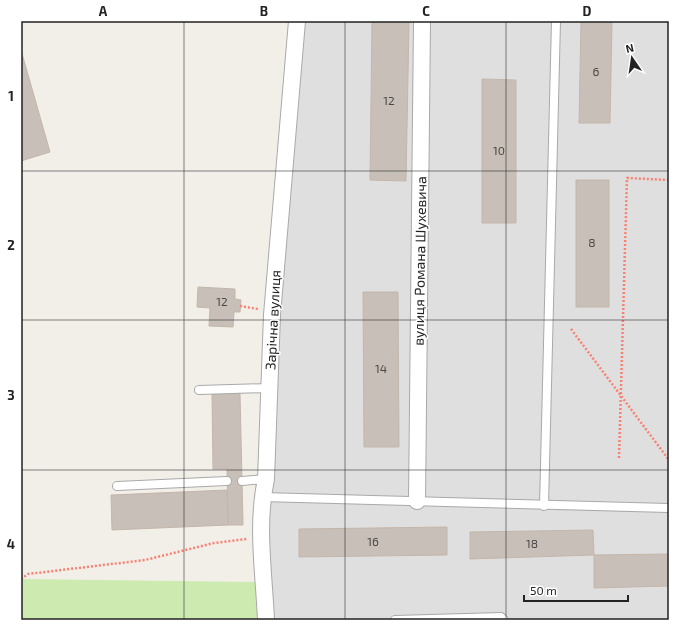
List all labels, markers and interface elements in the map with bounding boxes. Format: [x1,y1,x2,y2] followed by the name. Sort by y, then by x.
[99,3,108,19] text: A
[260,3,268,19] text: B
[422,3,430,19] text: C
[583,3,592,19] text: D
[612,38,652,78] north arrow
[624,41,635,55] text: N
[593,64,600,78] house number: 6
[8,88,14,104] text: 1
[383,93,395,107] house number: 12
[493,143,505,157] house number: 10
[410,176,429,346] street label: вулиця Романа Шухевича
[588,235,596,249] house number: 8
[7,237,15,253] text: 2
[261,269,284,370] street label: Зарічна вулиця
[216,294,228,308] house number: 12
[375,361,387,375] house number: 14
[7,387,15,403] text: 3
[367,534,379,548] house number: 16
[7,536,15,552] text: 4
[526,536,538,550] house number: 18
[524,577,628,603] scale bar
[530,583,557,597] text: 50 m

